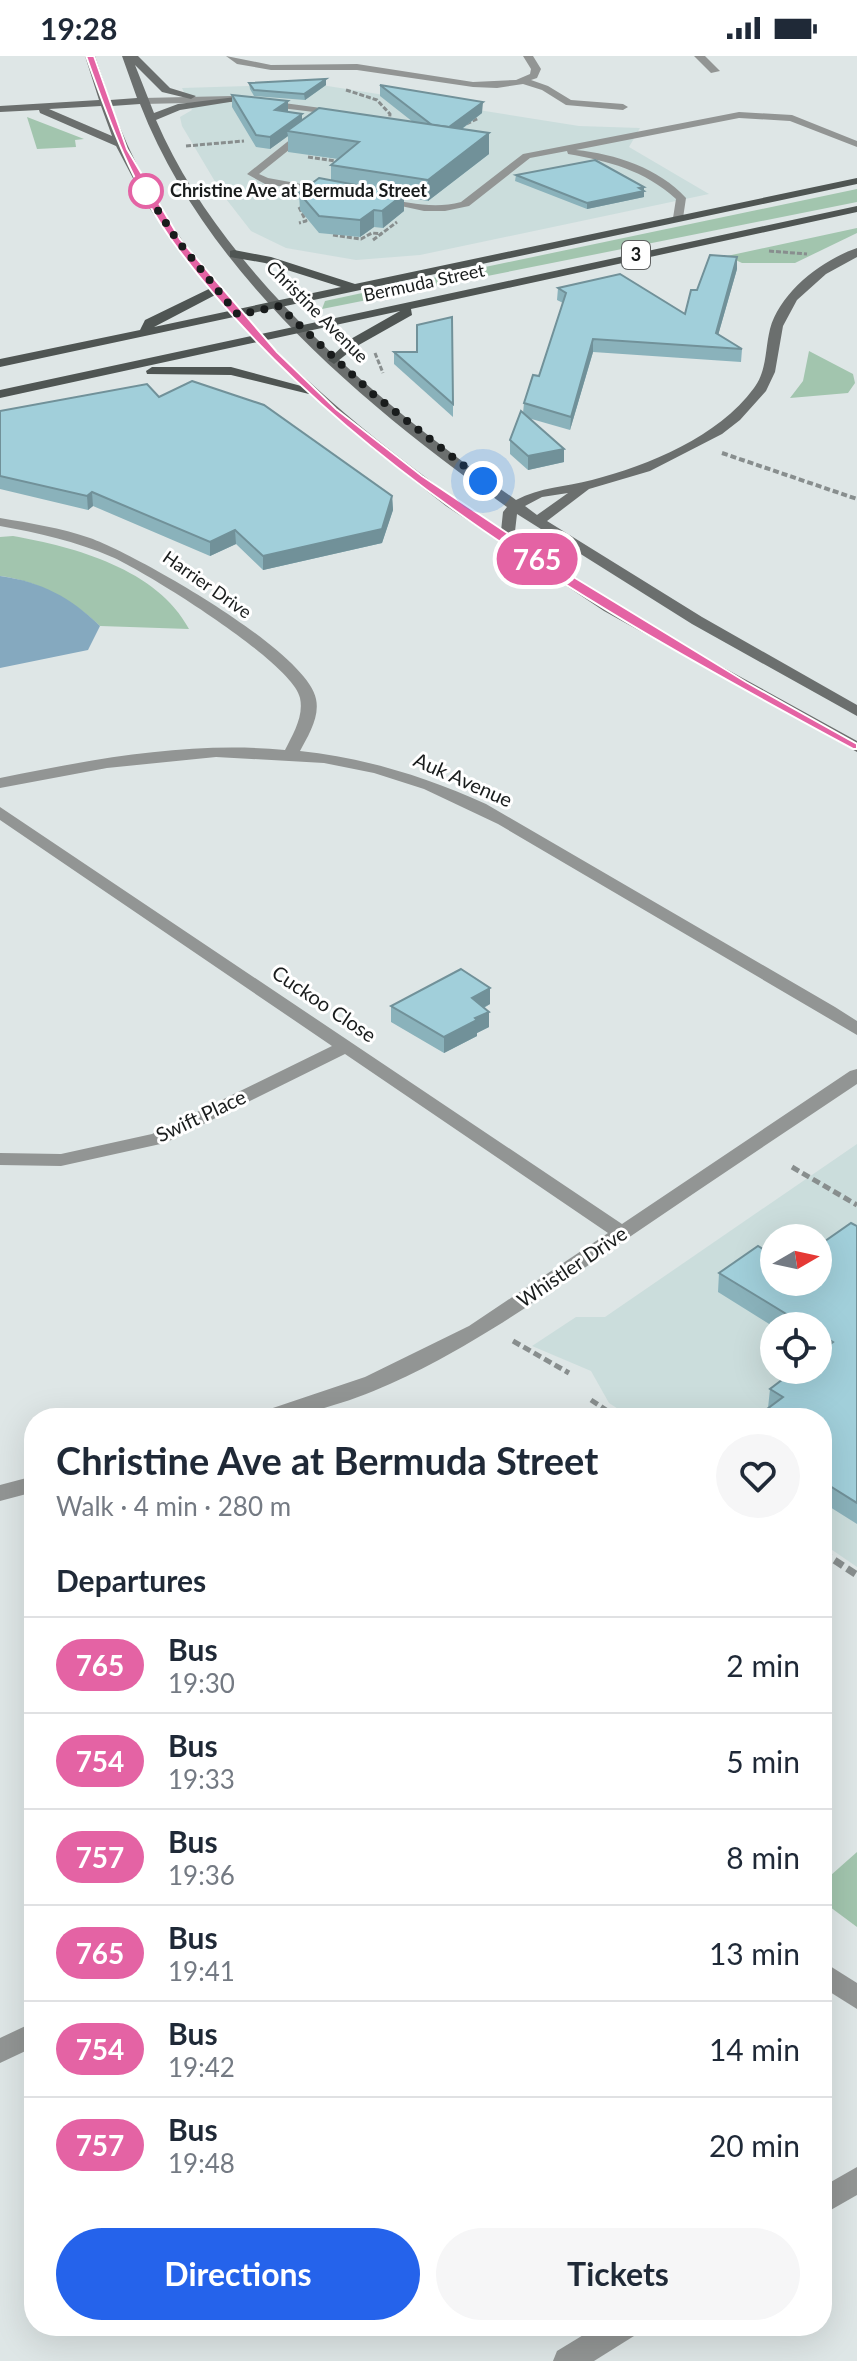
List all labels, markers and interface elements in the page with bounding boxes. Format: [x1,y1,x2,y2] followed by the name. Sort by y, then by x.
[40,10,117,46] text: 19:28
[129,174,163,208] marker: Christine Ave at Bermuda Street
[170,179,427,201] place label: Christine Ave at Bermuda Street
[622,241,650,269] road number: 3
[262,256,373,367] street label: Christine Avenue
[361,258,487,306] street label: Bermuda Street
[463,461,503,501] your location
[491,533,583,585] line badge: 765
[513,542,561,576] text: 765
[159,546,256,623] street label: Harrier Drive
[410,747,516,811] street label: Auk Avenue
[268,960,381,1047] street label: Cuckoo Close
[152,1084,249,1146] street label: Swift Place
[512,1221,631,1312] street label: Whistler Drive
[760,1224,832,1296] north arrow
[760,1224,832,1384] map controls
[760,1312,832,1384] button: locate
[716,1434,800,1518] button: heart
[56,1437,598,1483] text: Christine Ave at Bermuda Street
[56,1490,291,1522] text: Walk · 4 min · 280 m
[56,1562,206,1598] text: Departures
[168,1631,218,1667] text: Bus
[726,1647,800,1683] text: 2 min
[76,1648,124,1682] text: 765
[168,1667,235,1699] text: 19:30
[168,1727,218,1763] text: Bus
[726,1743,800,1779] text: 5 min
[76,1744,124,1778] text: 754
[168,1763,235,1795] text: 19:33
[168,1823,218,1859] text: Bus
[726,1839,800,1875] text: 8 min
[76,1840,124,1874] text: 757
[168,1859,235,1891] text: 19:36
[168,1919,218,1955] text: Bus
[709,1935,800,1971] text: 13 min
[76,1936,124,1970] text: 765
[168,1955,235,1987] text: 19:41
[168,2015,218,2051] text: Bus
[709,2031,800,2067] text: 14 min
[76,2032,124,2066] text: 754
[168,2051,235,2083] text: 19:42
[168,2111,218,2147] text: Bus
[709,2127,800,2163] text: 20 min
[76,2128,124,2162] text: 757
[168,2147,235,2179] text: 19:48
[56,2228,420,2320] button: Directions
[436,2228,800,2320] button: Tickets

